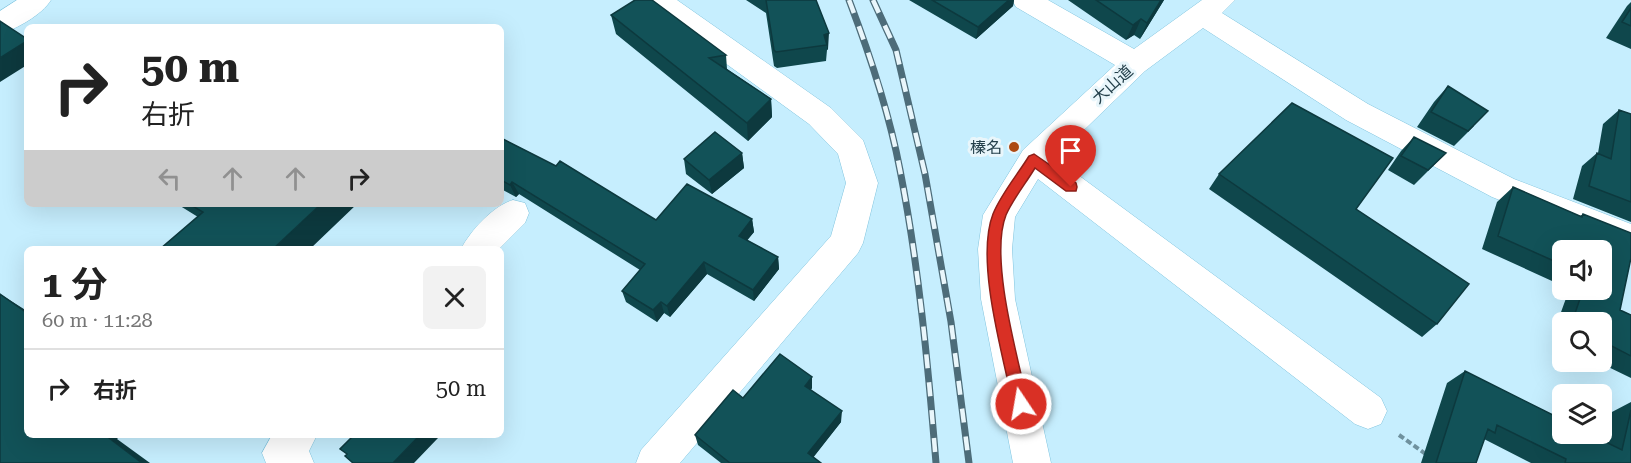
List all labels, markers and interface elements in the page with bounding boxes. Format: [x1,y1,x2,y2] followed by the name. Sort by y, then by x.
[141,43,239,92] text: 50 m
[42,48,120,126] icon: right
[1088,61,1137,107] street label: 大山道
[141,99,195,131] text: 右折
[1045,125,1096,187] pin
[1054,134,1087,167] icon: arrive
[970,138,1002,157] place label: 榛名
[1007,140,1021,154] marker: 榛名
[153,162,186,195] icon: left
[216,162,249,195] icon: ahead
[279,162,312,195] icon: ahead
[342,162,375,195] icon: right
[1552,240,1612,444] map controls
[1552,240,1612,300] button: sound
[42,264,107,306] text: 1 分
[423,266,486,329] button: close
[42,308,153,332] text: 60 m · 11:28
[1552,312,1612,372] button: search
[42,372,75,405] icon: right
[989,372,1053,436] position arrow
[436,376,486,401] text: 50 m
[93,378,137,403] text: 右折
[1552,384,1612,444] button: layers

